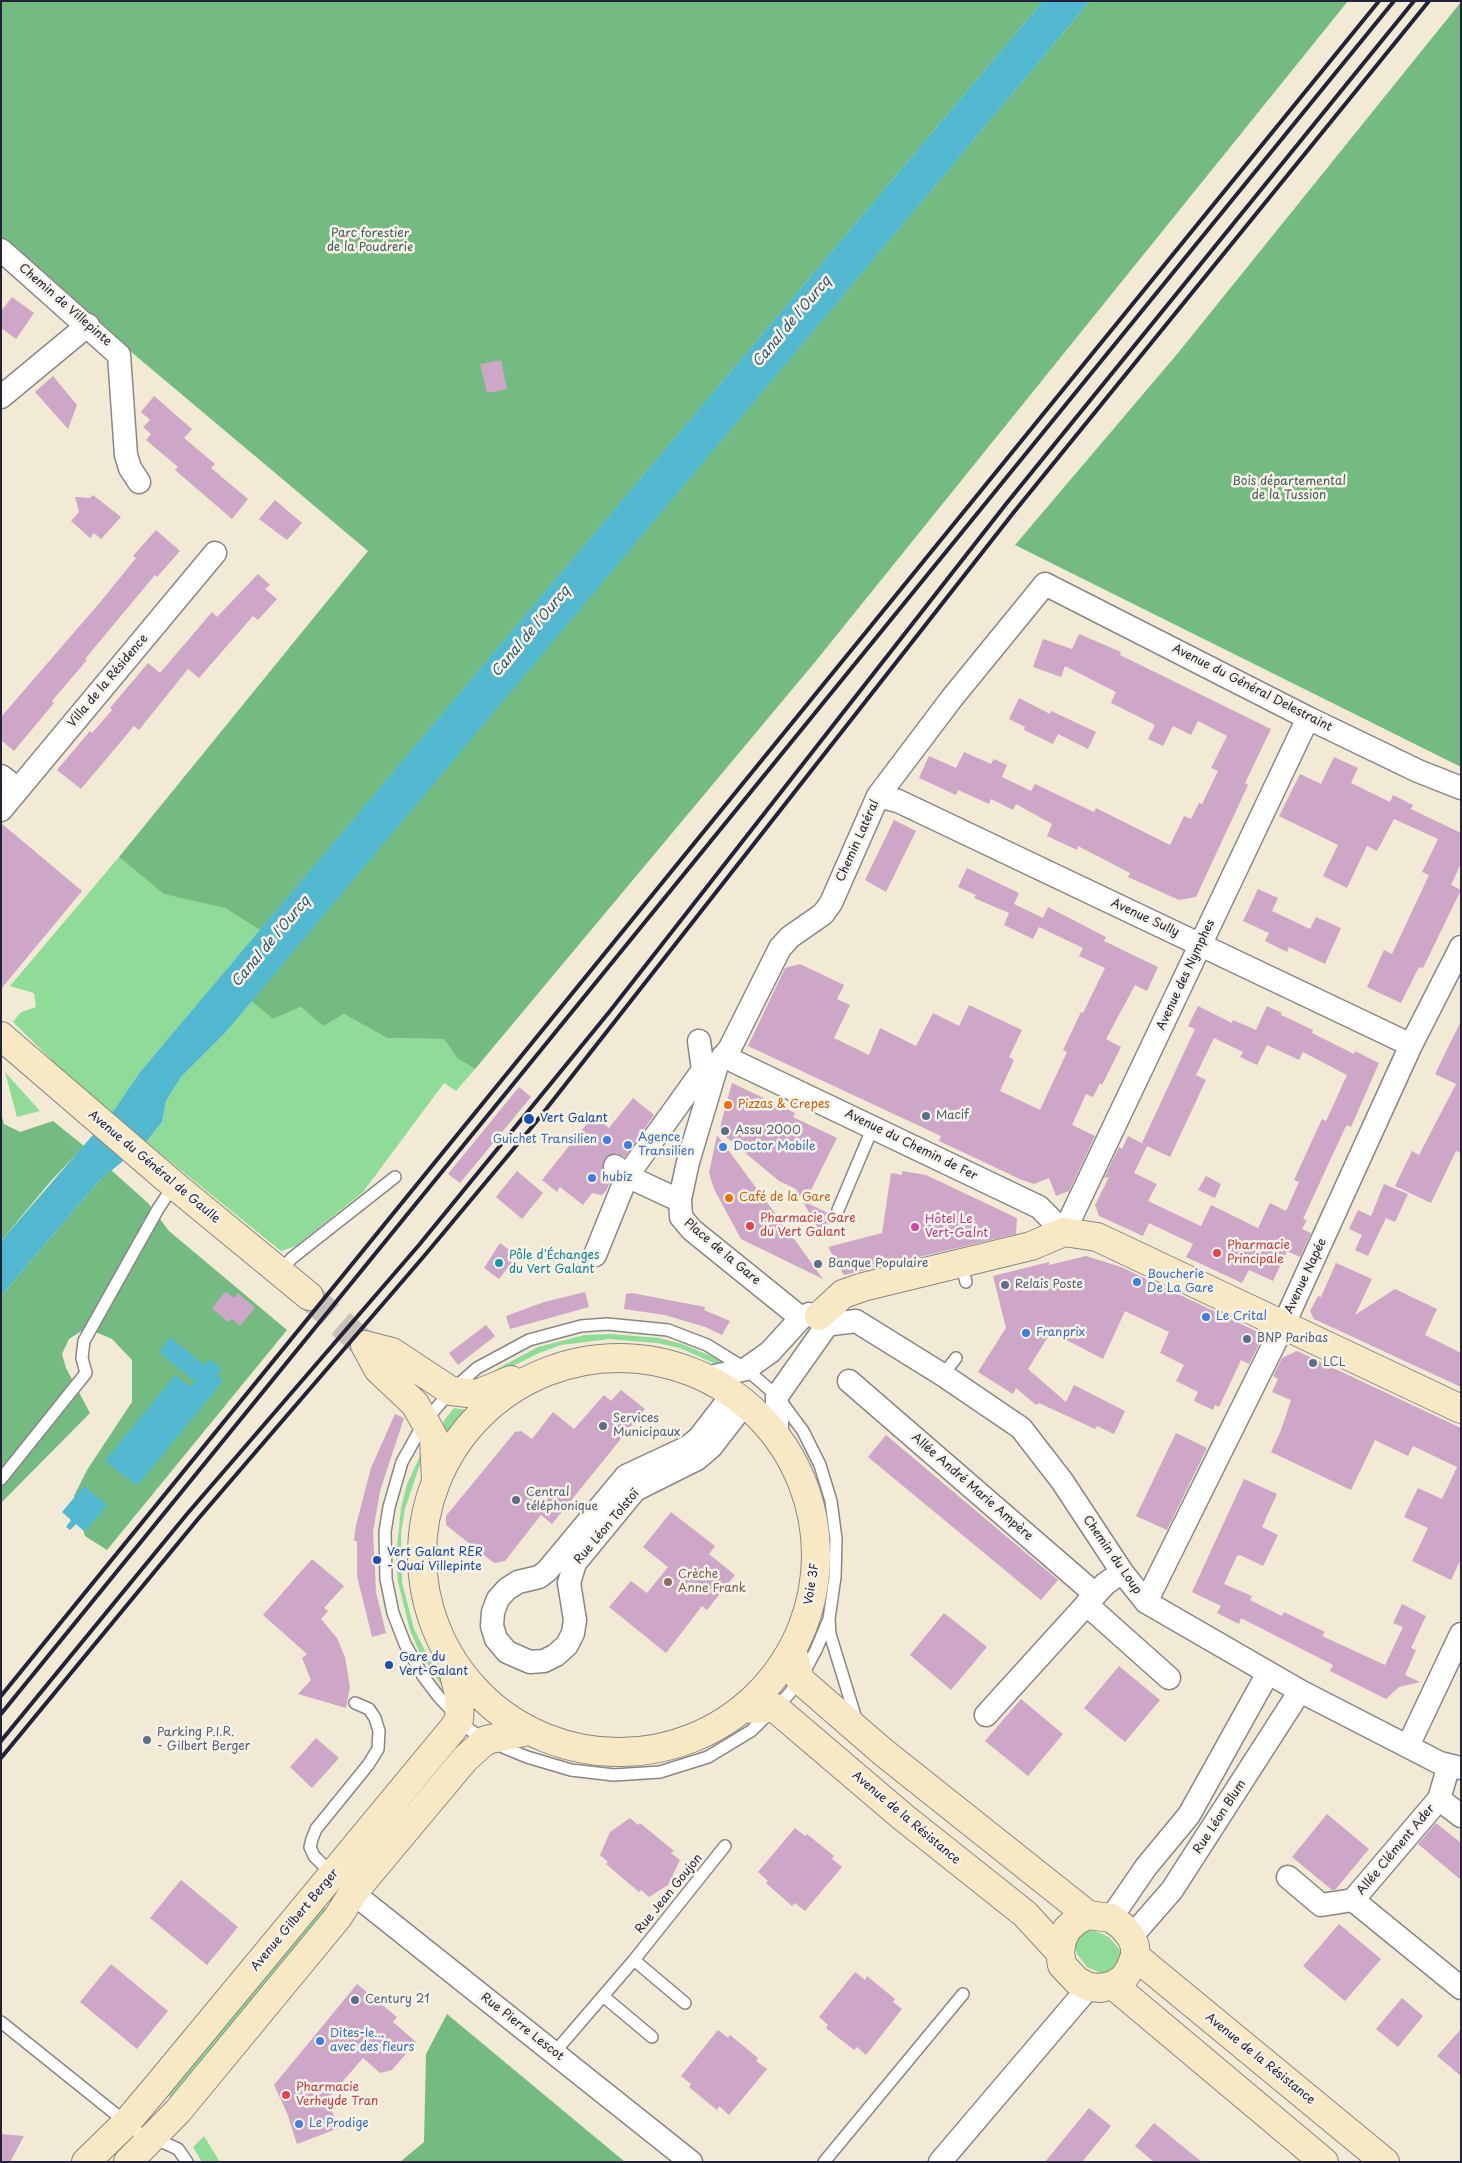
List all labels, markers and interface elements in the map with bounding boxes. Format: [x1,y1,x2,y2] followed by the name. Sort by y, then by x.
[327,227,413,255] park label: Parc forestier de la Poudrerie
[16,261,114,349] street label: Chemin de Villepinte
[749,273,835,371] water label: Canal de l'Ourcq
[1232,475,1346,503] park label: Bois départemental de la Tussion
[488,583,574,681] water label: Canal de l'Ourcq
[65,632,151,730] street label: Villa de la Résidence
[1170,641,1334,735] street label: Avenue du Général Delestraint
[834,798,882,884] street label: Chemin Latéral
[228,893,314,991] water label: Canal de l'Ourcq
[1109,896,1181,940] street label: Avenue Sully
[1154,917,1218,1033] street label: Avenue des Nymphes
[738,1098,830,1112] place label: Pizzas & Crepes
[722,1099,734,1111] marker: Pizzas & Crepes
[842,1107,980,1183] street label: Avenue du Chemin de Fer
[85,1108,223,1226] street label: Avenue du Général de Gaulle
[936,1109,969,1123] place label: Macif
[920,1110,932,1122] marker: Macif
[522,1112,536,1126] marker: Vert Galant
[540,1112,608,1126] place label: Vert Galant
[735,1124,801,1138] place label: Assu 2000
[719,1125,731,1137] marker: Assu 2000
[638,1131,694,1159] place label: Agence Transilien
[493,1133,597,1147] place label: Guichet Transilien
[601,1134,613,1146] marker: Guichet Transilien
[622,1139,634,1151] marker: Agence Transilien
[733,1140,816,1154] place label: Doctor Mobile
[717,1141,729,1153] marker: Doctor Mobile
[602,1171,632,1185] place label: hubiz
[586,1172,598,1184] marker: hubiz
[739,1191,831,1205] place label: Café de la Gare
[723,1192,735,1204] marker: Café de la Gare
[760,1212,856,1240] place label: Pharmacie Gare du Vert Galant
[925,1213,988,1241] place label: Hôtel Le Vert-Galnt
[681,1216,763,1288] street label: Place de la Gare
[744,1220,756,1232] marker: Pharmacie Gare du Vert Galant
[909,1221,921,1233] marker: Hôtel Le Vert-Galnt
[1282,1236,1330,1316] street label: Avenue Napée
[1227,1239,1290,1267] place label: Pharmacie Principale
[1211,1247,1223,1259] marker: Pharmacie Principale
[509,1249,599,1277] place label: Pôle d'Échanges du Vert Galant
[493,1257,505,1269] marker: Pôle d'Échanges du Vert Galant
[828,1257,928,1271] place label: Banque Populaire
[812,1258,824,1270] marker: Banque Populaire
[1147,1268,1214,1296] place label: Boucherie De La Gare
[1131,1276,1143,1288] marker: Boucherie De La Gare
[1015,1278,1083,1292] place label: Relais Poste
[999,1279,1011,1291] marker: Relais Poste
[1216,1310,1267,1324] place label: Le Crital
[1200,1311,1212,1323] marker: Le Crital
[1036,1326,1085,1340] place label: Franprix
[1020,1327,1032,1339] marker: Franprix
[1257,1332,1328,1346] place label: BNP Paribas
[1241,1333,1253,1345] marker: BNP Paribas
[1323,1356,1346,1370] place label: LCL
[1307,1357,1319,1369] marker: LCL
[613,1412,680,1440] place label: Services Municipaux
[597,1420,609,1432] marker: Services Municipaux
[908,1430,1036,1544] street label: Allée André Marie Ampère
[526,1486,598,1514] place label: Central téléphonique
[572,1487,642,1567] street label: Rue Léon Tolstoï
[510,1494,522,1506] marker: Central téléphonique
[1080,1513,1144,1597] street label: Chemin du Loup
[387,1546,483,1574] place label: Vert Galant RER - Quai Villepinte
[371,1554,383,1566] marker: Vert Galant RER - Quai Villepinte
[802,1562,822,1606] street label: Voie 3F
[678,1568,746,1596] place label: Crèche Anne Frank
[662,1576,674,1588] marker: Crèche Anne Frank
[399,1651,468,1679] place label: Gare du Vert-Galant
[383,1659,395,1671] marker: Gare du Vert-Galant
[157,1726,250,1754] place label: Parking P.I.R. - Gilbert Berger
[141,1734,153,1746] marker: Parking P.I.R. - Gilbert Berger
[849,1769,963,1867] street label: Avenue de la Résistance
[1191,1777,1249,1857] street label: Rue Léon Blum
[1354,1802,1438,1898] street label: Allée Clément Ader
[633,1851,705,1937] street label: Rue Jean Goujon
[248,1866,342,1974] street label: Avenue Gilbert Berger
[478,1990,566,2064] street label: Rue Pierre Lescot
[365,1993,430,2007] place label: Century 21
[349,1994,361,2006] marker: Century 21
[1202,2010,1318,2108] street label: Avenue de la Résistance
[330,2027,414,2055] place label: Dites-le... avec des fleurs
[314,2035,326,2047] marker: Dites-le... avec des fleurs
[296,2081,378,2109] place label: Pharmacie Verheyde Tran
[280,2089,292,2101] marker: Pharmacie Verheyde Tran
[309,2117,369,2131] place label: Le Prodige
[293,2118,305,2130] marker: Le Prodige

